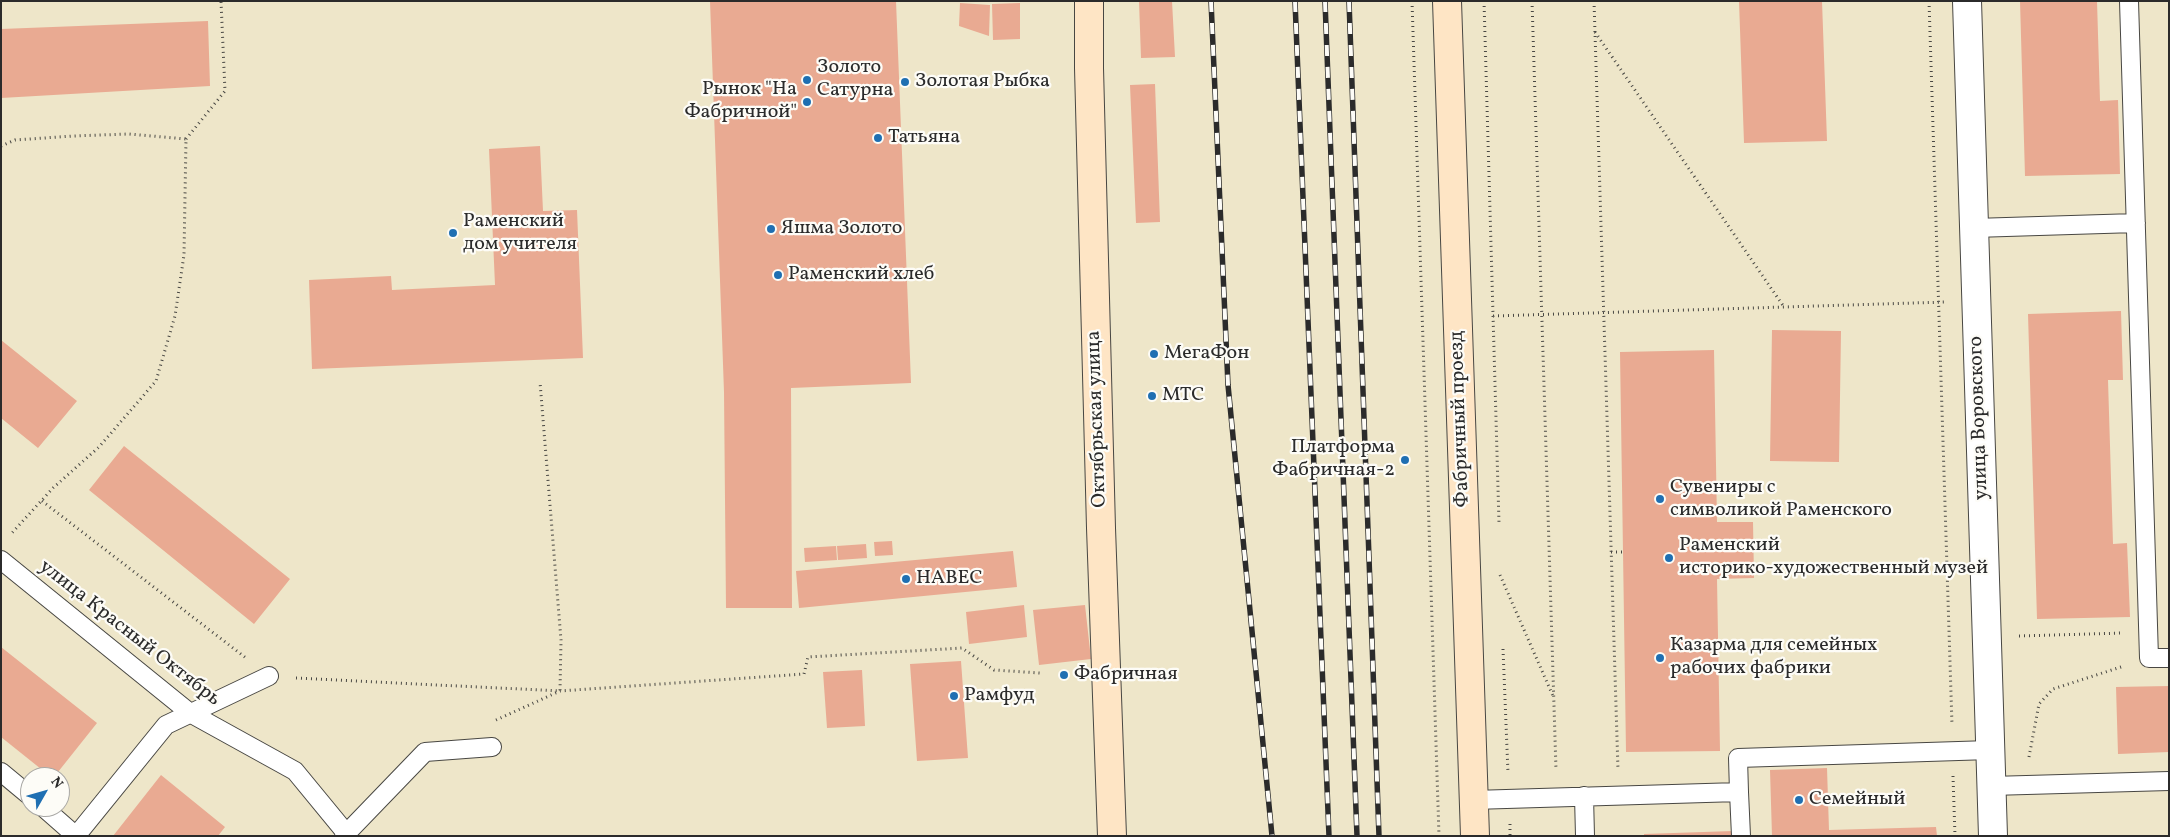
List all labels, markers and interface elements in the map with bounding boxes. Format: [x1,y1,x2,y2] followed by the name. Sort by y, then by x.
[817,56,894,103] place label: Золото Сатурна
[915,70,1050,94] place label: Золотая Рыбка
[801,74,813,86] marker: Золото Сатурна
[899,76,911,88] marker: Золотая Рыбка
[685,78,797,125] place label: Рынок "На Фабричной"
[801,96,813,108] marker: Рынок "На Фабричной"
[888,126,960,150] place label: Татьяна
[872,132,884,144] marker: Татьяна
[463,210,577,257] place label: Раменский дом учителя
[781,217,902,241] place label: Яшма Золото
[765,223,777,235] marker: Яшма Золото
[447,227,459,239] marker: Раменский дом учителя
[788,263,934,287] place label: Раменский хлеб
[772,269,784,281] marker: Раменский хлеб
[1083,330,1113,508] street label: Октябрьская улица
[1446,330,1476,508] street label: Фабричный проезд
[1965,336,1995,500] street label: улица Воровского
[1164,342,1249,366] place label: МегаФон
[1148,348,1160,360] marker: МегаФон
[1162,384,1204,408] place label: МТС
[1146,390,1158,402] marker: МТС
[1272,436,1395,483] place label: Платформа Фабричная-2
[1399,454,1411,466] marker: Платформа Фабричная-2
[1670,476,1892,523] place label: Сувениры с символикой Раменского
[1654,493,1666,505] marker: Сувениры с символикой Раменского
[1679,534,1988,581] place label: Раменский историко-художественный музей
[1663,552,1675,564] marker: Раменский историко-художественный музей
[33,556,225,712] street label: улица Красный Октябрь
[916,567,983,591] place label: НАВЕС
[900,573,912,585] marker: НАВЕС
[1670,634,1878,681] place label: Казарма для семейных рабочих фабрики
[1654,652,1666,664] marker: Казарма для семейных рабочих фабрики
[1074,663,1178,687] place label: Фабричная
[1058,669,1070,681] marker: Фабричная
[964,684,1035,708] place label: Рамфуд
[948,690,960,702] marker: Рамфуд
[20,767,70,817] north arrow
[46,773,67,793] text: N
[1809,788,1905,812] place label: Семейный
[1793,794,1805,806] marker: Семейный

